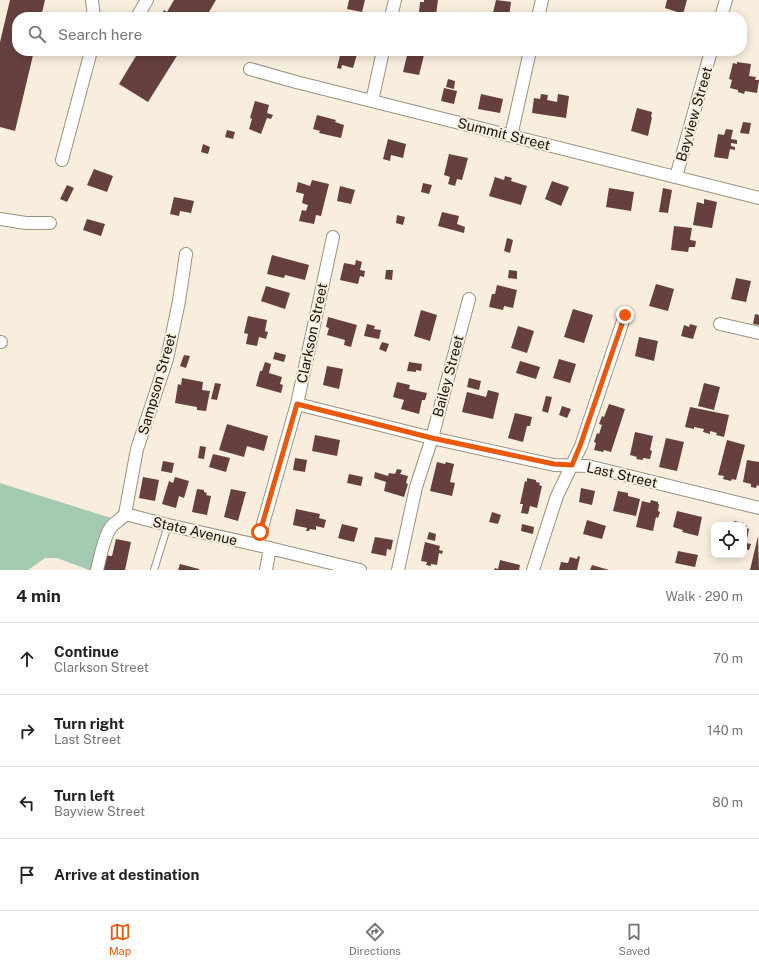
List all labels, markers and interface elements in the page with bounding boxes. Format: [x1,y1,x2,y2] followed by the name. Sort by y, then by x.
[12,12,747,56] search box
[26,23,48,45] icon: search
[58,26,142,43] text: Search here
[673,65,715,163] street label: Bayview Street
[456,115,552,153] street label: Summit Street
[294,281,330,385] street label: Clarkson Street
[616,306,634,324] route end
[135,331,179,437] street label: Sampson Street
[429,333,467,419] street label: Bailey Street
[585,459,659,491] street label: Last Street
[151,513,239,549] street label: State Avenue
[711,522,747,558] map controls
[711,522,747,558] button: locate
[251,523,269,541] route start
[16,586,61,606] text: 4 min
[665,589,743,604] text: Walk · 290 m
[54,643,119,660] text: Continue
[16,648,38,670] icon: ahead
[713,651,743,666] text: 70 m
[54,660,149,675] text: Clarkson Street
[54,715,124,732] text: Turn right
[16,720,38,742] icon: right
[707,723,743,738] text: 140 m
[54,732,121,747] text: Last Street
[54,787,115,804] text: Turn left
[16,792,38,814] icon: left
[712,795,743,810] text: 80 m
[54,804,145,819] text: Bayview Street
[16,864,38,886] icon: arrive
[54,866,199,883] text: Arrive at destination
[109,921,131,957] tab: Map
[349,921,401,957] tab: Directions
[619,921,650,957] tab: Saved

